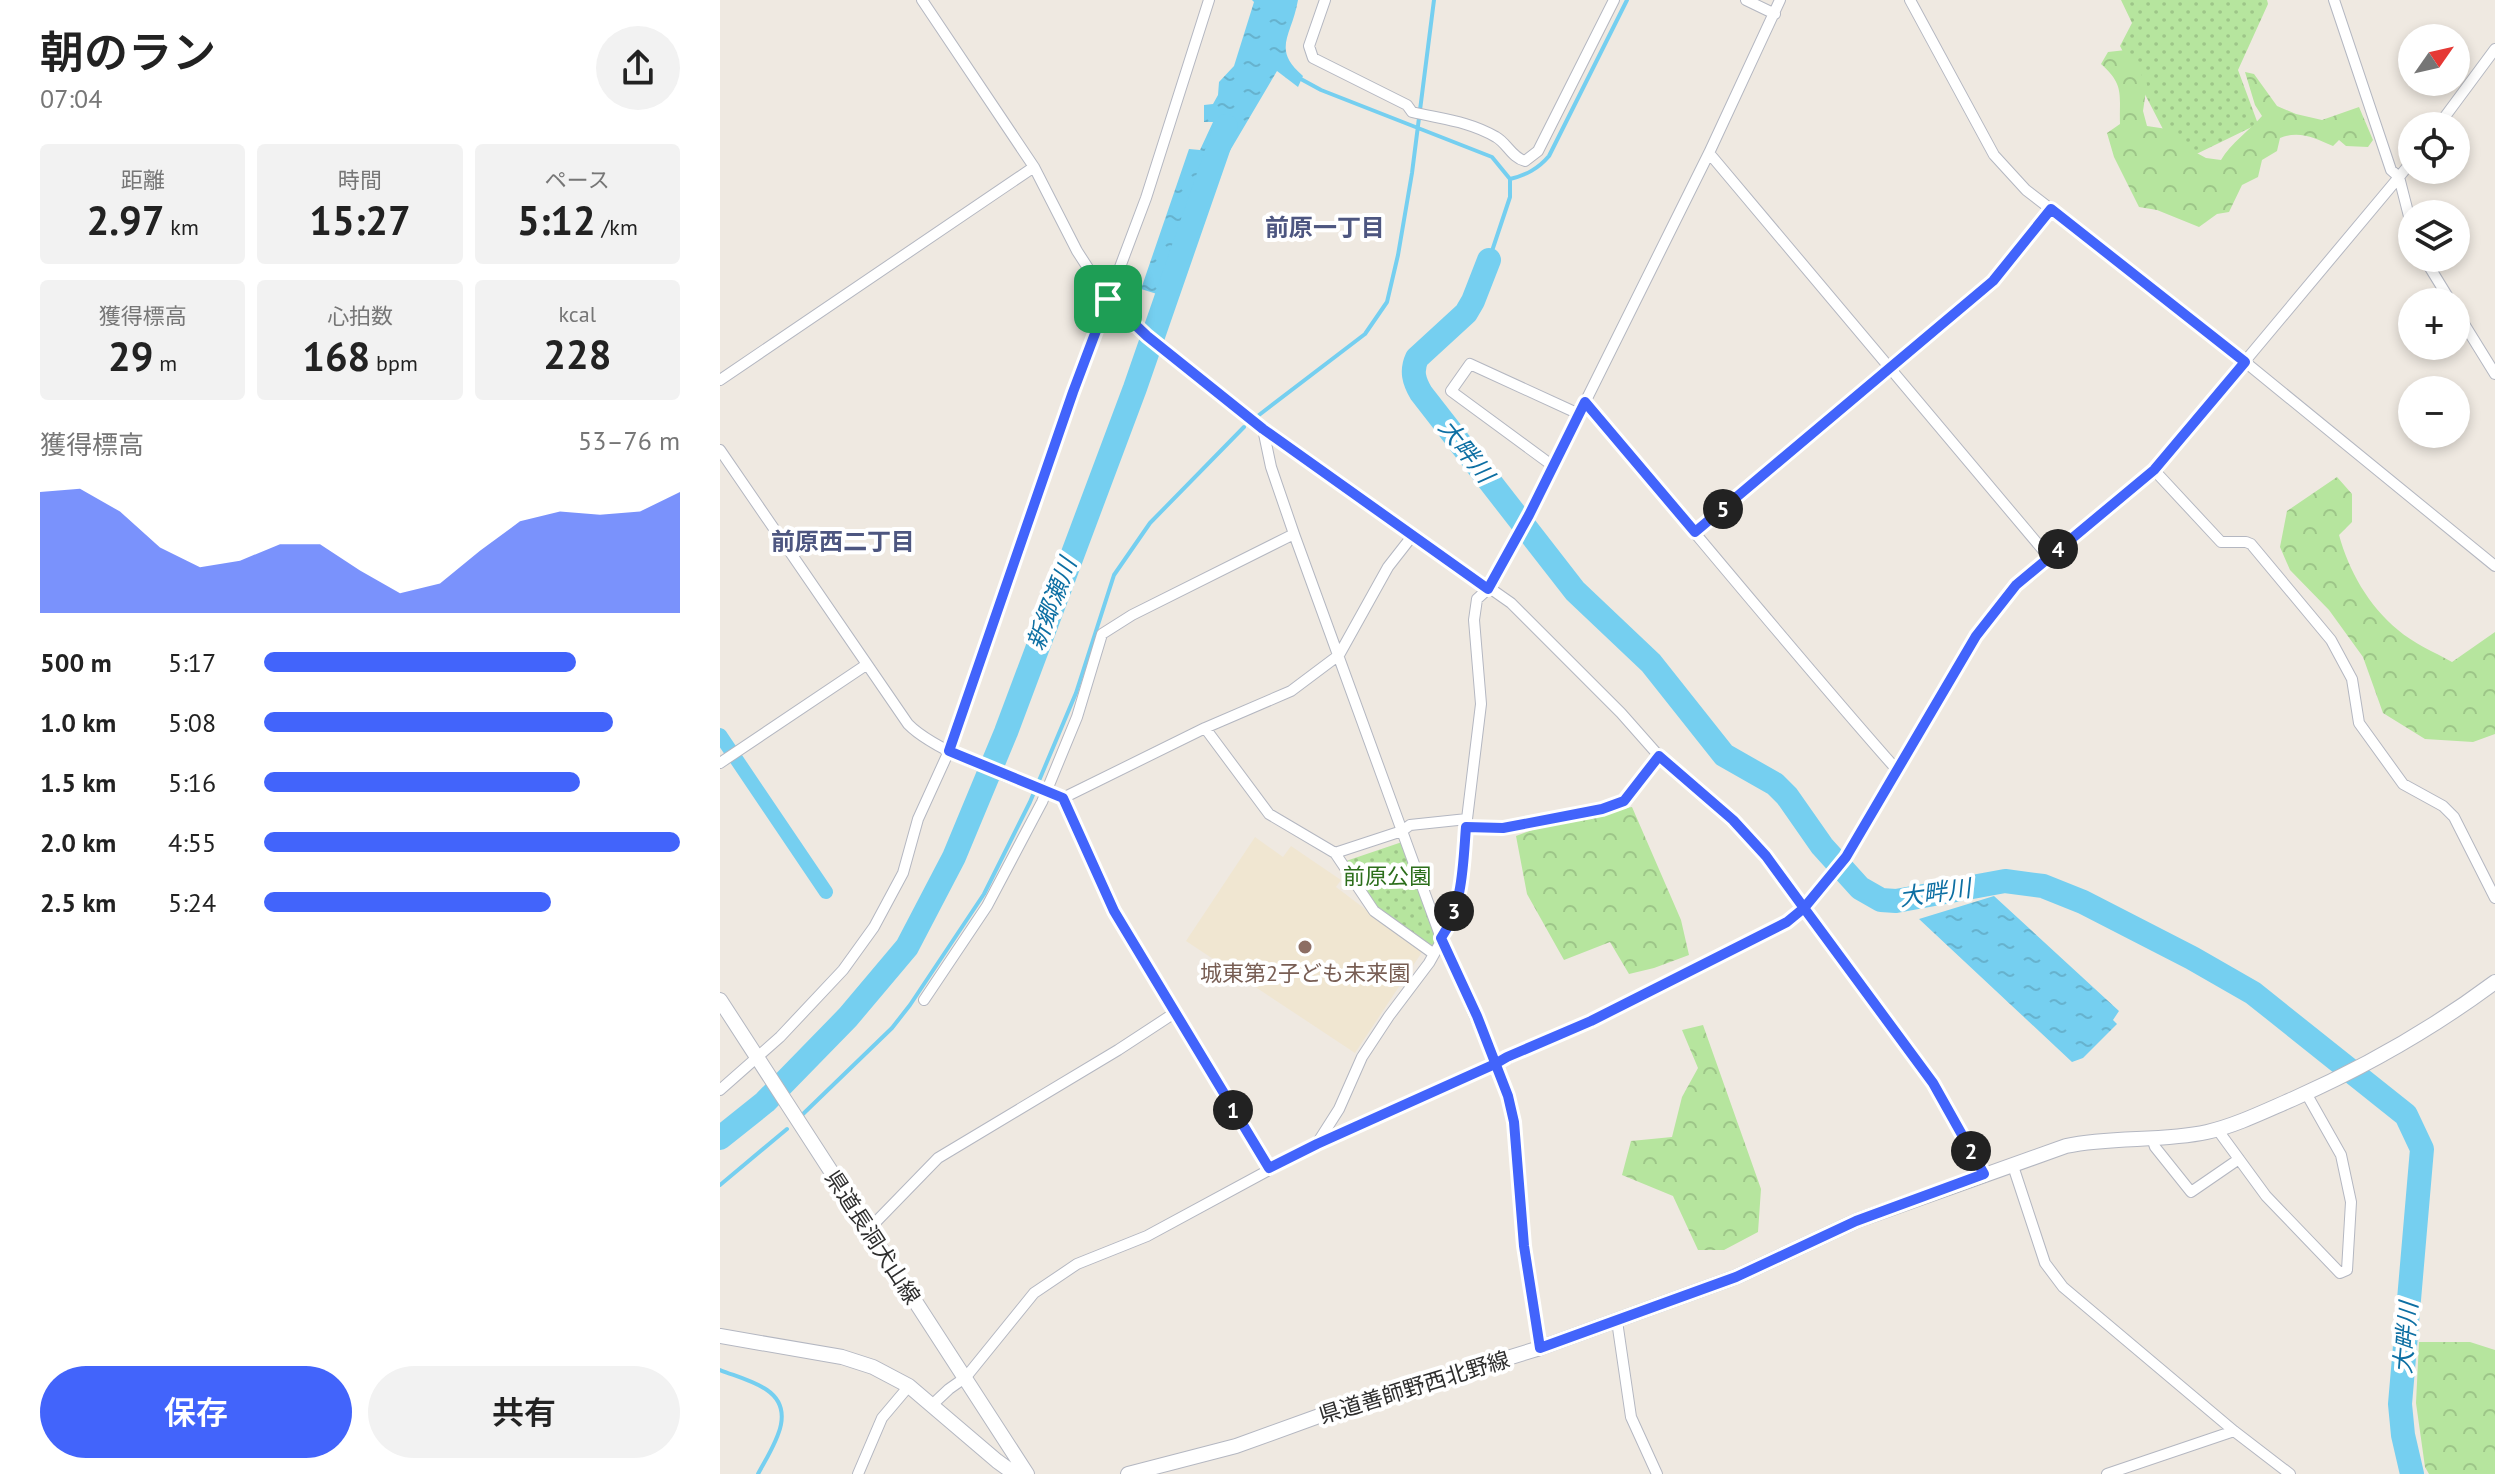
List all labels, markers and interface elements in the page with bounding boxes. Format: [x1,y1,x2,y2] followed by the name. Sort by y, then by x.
[40,23,216,80] text: 朝のラン
[2398,24,2470,96] north arrow
[2398,24,2470,448] map controls
[596,26,680,110] button: share
[40,82,102,115] text: 07:04
[2398,112,2470,184] button: locate
[121,166,165,194] text: 距離
[338,166,382,194] text: 時間
[545,166,610,194] text: ペース
[87,194,164,246] text: 2.97
[309,194,411,246] text: 15:27
[517,194,596,246] text: 5:12
[2398,200,2470,272] button: layers
[1265,212,1385,243] district label: 前原一丁目
[164,213,199,241] text: km
[596,213,638,241] text: /km
[1074,265,1142,333] pin
[1086,277,1130,321] icon: arrive
[2398,288,2470,360] button: +
[559,300,596,328] text: kcal
[99,302,187,330] text: 獲得標高
[327,302,393,330] text: 心拍数
[543,328,611,380] text: 228
[108,330,153,382] text: 29
[302,330,370,382] text: 168
[153,349,177,377] text: m
[370,349,418,377] text: bpm
[2398,376,2470,448] button: −
[1432,413,1503,491] water label: 大畔川
[578,424,680,457] text: 53–76 m
[40,428,144,461] text: 獲得標高
[1703,489,1743,529] pin: 5
[1717,495,1729,523] text: 5
[771,526,915,557] district label: 前原西二丁目
[2038,529,2078,569] pin: 4
[2052,535,2064,563] text: 4
[1020,551,1084,654] water label: 新郷瀬川
[40,646,112,679] text: 500 m
[168,646,216,679] text: 5:17
[40,706,116,739] text: 1.0 km
[168,706,216,739] text: 5:08
[40,766,116,799] text: 1.5 km
[168,766,216,799] text: 5:16
[40,826,116,859] text: 2.0 km
[168,826,216,859] text: 4:55
[1343,862,1431,890] park label: 前原公園
[1897,872,1976,913] water label: 大畔川
[40,886,116,919] text: 2.5 km
[168,886,216,919] text: 5:24
[1434,891,1474,931] pin: 3
[1448,897,1460,925] text: 3
[1296,938,1314,956] marker: 城東第2子ども未来園
[1200,959,1410,987] place label: 城東第2子ども未来園
[1213,1090,1253,1130] pin: 1
[1227,1096,1239,1124] text: 1
[1951,1131,1991,1171] pin: 2
[1965,1137,1977,1165] text: 2
[819,1165,927,1309] street label: 県道長洞犬山線
[2387,1298,2424,1375] water label: 大畔川
[1315,1345,1513,1429] street label: 県道善師野西北野線
[40,1366,352,1458] button: 保存
[368,1366,680,1458] button: 共有

